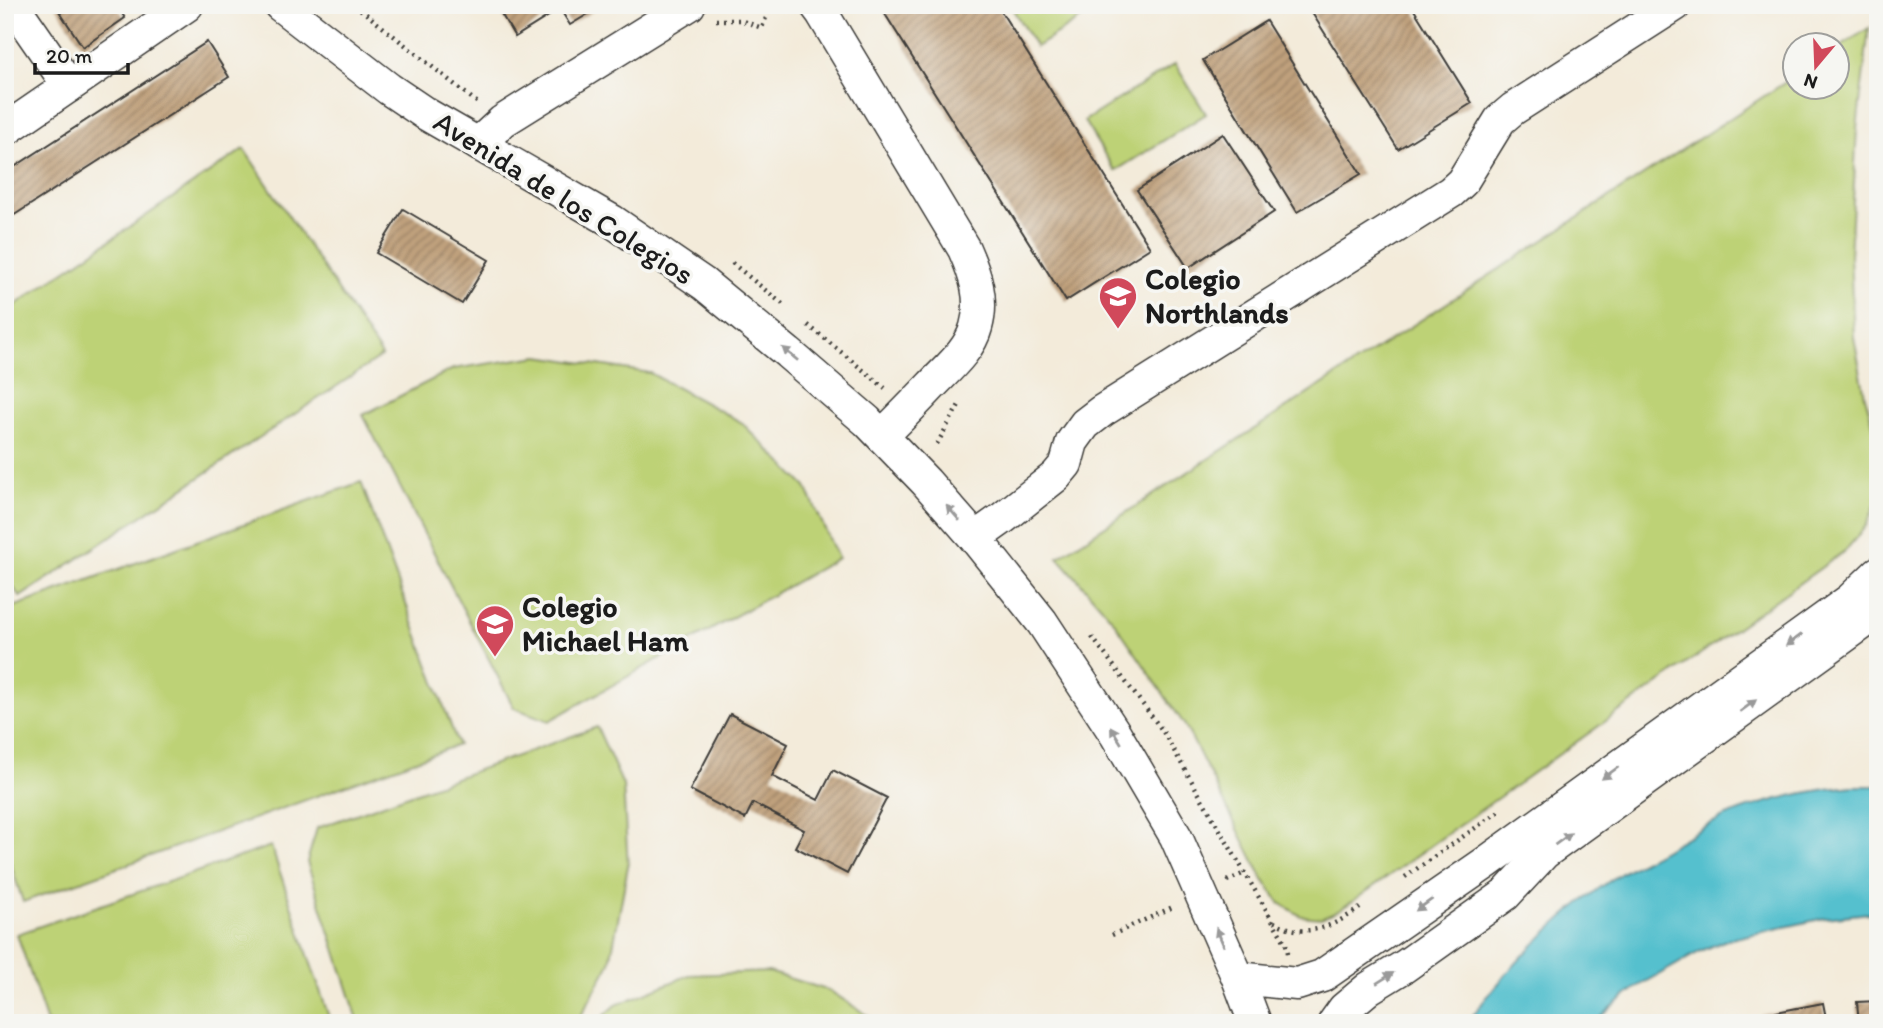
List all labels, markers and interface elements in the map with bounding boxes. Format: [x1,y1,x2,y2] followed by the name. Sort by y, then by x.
[35,32,128,76] scale bar
[1782,32,1852,102] north arrow
[46,43,93,68] text: 20 m
[1801,69,1820,95] text: N
[427,102,701,293] street label: Avenida de los Colegios
[1145,260,1289,331] place label: Colegio Northlands
[1097,275,1139,330] school or university icon: Colegio Northlands
[781,347,798,362] one-way arrow
[946,504,961,521] one-way arrow
[522,588,690,659] place label: Colegio Michael Ham
[474,603,516,658] school or university icon: Colegio Michael Ham
[1785,633,1803,647] one-way arrow
[1739,699,1757,713] one-way arrow
[1109,726,1122,745] one-way arrow
[1601,766,1619,780] one-way arrow
[1554,832,1572,846] one-way arrow
[1415,898,1433,912] one-way arrow
[1214,926,1225,947] one-way arrow
[1375,972,1394,985] one-way arrow

